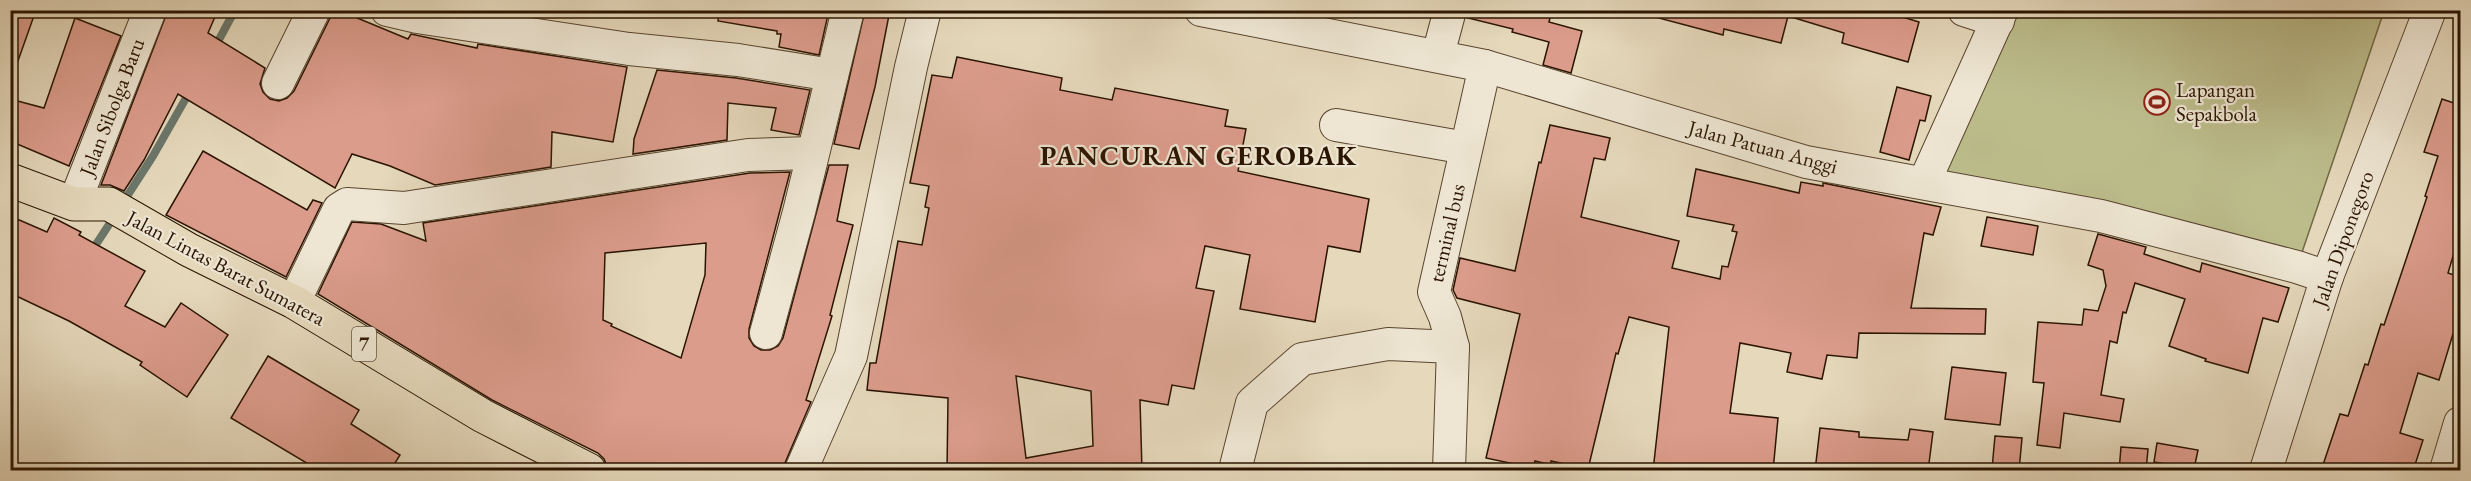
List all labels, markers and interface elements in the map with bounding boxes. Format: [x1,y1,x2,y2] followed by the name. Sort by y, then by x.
[72,34,150,181] street label: Jalan Sibolga Baru
[2176,76,2258,127] place label: Lapangan Sepakbola
[2142,87,2172,117] sports icon: Lapangan Sepakbola
[1684,113,1841,179] street label: Jalan Patuan Anggi
[1040,138,1358,173] district label: PANCURAN GEROBAK
[2305,167,2380,312] street label: Jalan Diponegoro
[1422,181,1471,285] street label: terminal bus
[120,203,331,332] street label: Jalan Lintas Barat Sumatera
[352,327,376,361] road number: 7

